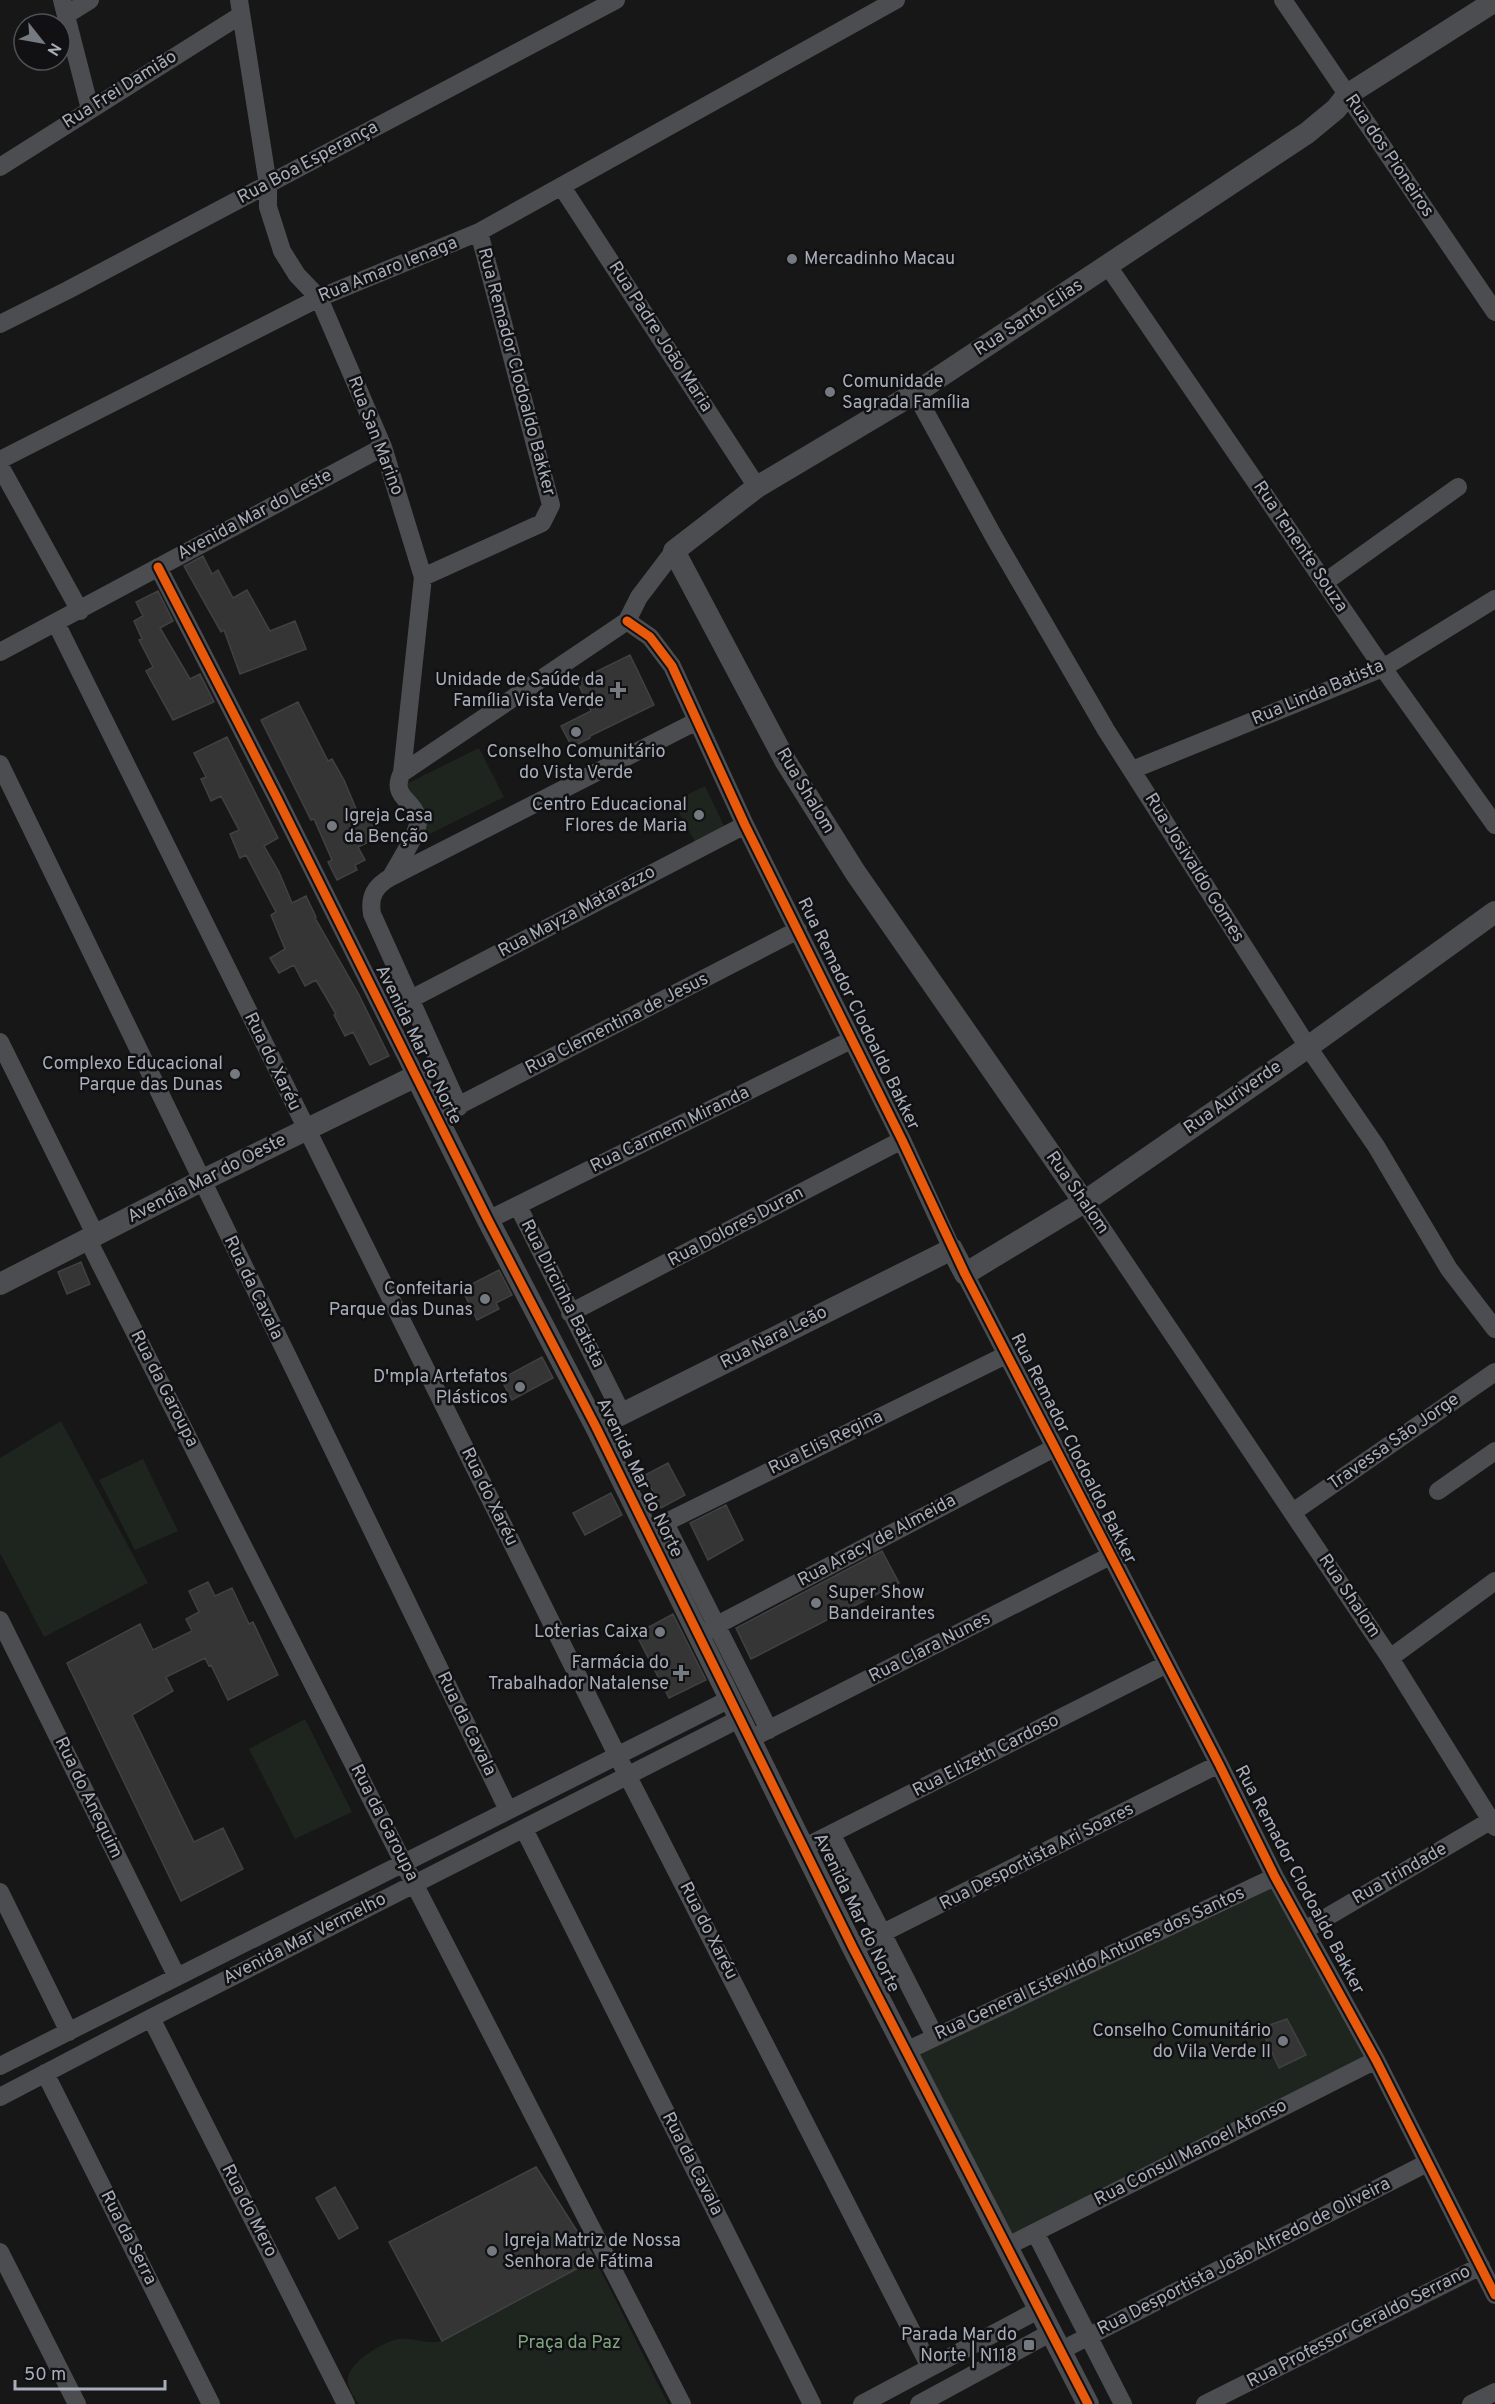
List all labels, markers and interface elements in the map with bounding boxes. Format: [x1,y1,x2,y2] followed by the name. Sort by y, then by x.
[12,12,72,72] north arrow
[42,39,65,59] text: N
[59,46,181,134] street label: Rua Frei Damião
[1339,90,1439,222] street label: Rua dos Pioneiros
[234,116,382,210] street label: Rua Boa Esperança
[315,232,461,308] street label: Rua Amaro Ienaga
[472,245,560,499] street label: Rua Remador Clodoaldo Bakker
[804,248,955,271] place label: Mercadinho Macau
[785,252,799,266] marker: Mercadinho Macau
[603,257,717,417] street label: Rua Padre João Maria
[970,274,1088,362] street label: Rua Santo Elias
[842,371,970,415] place label: Comunidade Sagrada Família
[342,373,408,499] street label: Rua San Marino
[823,385,837,399] marker: Comunidade Sagrada Família
[174,464,336,566] street label: Avenida Mar do Leste
[1248,477,1352,617] street label: Rua Tenente Souza
[1249,655,1387,731] street label: Rua Linda Batista
[435,669,604,713] place label: Unidade de Saúde da Família Vista Verde
[609,681,627,699] marker: Unidade de Saúde da Família Vista Verde
[569,725,583,739] marker: Conselho Comunitário do Vista Verde
[487,741,665,785] place label: Conselho Comunitário do Vista Verde
[770,744,840,838] street label: Rua Shalom
[1139,789,1249,947] street label: Rua Josivaldo Gomes
[532,794,687,838] place label: Centro Educacional Flores de Maria
[344,805,433,849] place label: Igreja Casa da Benção
[692,808,706,822] marker: Centro Educacional Flores de Maria
[325,819,339,833] marker: Igreja Casa da Benção
[494,861,660,963] street label: Rua Mayza Matarazzo
[792,894,924,1134] street label: Rua Remador Clodoaldo Bakker
[369,962,467,1128] street label: Avenida Mar do Norte
[522,968,712,1080] street label: Rua Clementina de Jesus
[238,1009,306,1115] street label: Rua do Xaréu
[42,1053,223,1097] place label: Complexo Educacional Parque das Dunas
[1180,1056,1286,1140] street label: Rua Auriverde
[228,1067,242,1081] marker: Complexo Educacional Parque das Dunas
[587,1081,753,1179] street label: Rua Carmem Miranda
[124,1129,290,1229] street label: Avendia Mar do Oeste
[1040,1147,1114,1239] street label: Rua Shalom
[664,1182,808,1272] street label: Rua Dolores Duran
[515,1216,609,1372] street label: Rua Dircinha Batista
[218,1232,288,1344] street label: Rua da Cavala
[329,1278,473,1322] place label: Confeitaria Parque das Dunas
[478,1292,492,1306] marker: Confeitaria Parque das Dunas
[717,1301,831,1375] street label: Rua Nara Leão
[125,1327,203,1451] street label: Rua da Garoupa
[1005,1330,1141,1568] street label: Rua Remador Clodoaldo Bakker
[373,1366,508,1410] place label: D'mpla Artefatos Plásticos
[513,1380,527,1394] marker: D'mpla Artefatos Plásticos
[1324,1388,1464,1496] street label: Travessa São Jorge
[590,1395,688,1561] street label: Avenida Mar do Norte
[765,1405,887,1481] street label: Rua Elis Regina
[455,1444,523,1550] street label: Rua do Xaréu
[794,1490,960,1592] street label: Rua Aracy de Almeida
[1313,1550,1385,1642] street label: Rua Shalom
[828,1582,935,1626] place label: Super Show Bandeirantes
[809,1596,823,1610] marker: Super Show Bandeirantes
[865,1607,995,1689] street label: Rua Clara Nunes
[534,1621,648,1644] place label: Loterias Caixa
[653,1625,667,1639] marker: Loterias Caixa
[488,1652,669,1696] place label: Farmácia do Trabalhador Natalense
[674,1666,688,1680] marker: Farmácia do Trabalhador Natalense
[431,1668,501,1780] street label: Rua da Cavala
[909,1709,1063,1803] street label: Rua Elizeth Cardoso
[49,1734,127,1862] street label: Rua do Anequim
[345,1761,423,1885] street label: Rua da Garoupa
[1229,1762,1369,1998] street label: Rua Remador Clodoaldo Bakker
[936,1798,1138,1916] street label: Rua Desportista Ari Soares
[807,1830,905,1996] street label: Avenida Mar do Norte
[1349,1838,1451,1910] street label: Rua Trindade
[674,1878,742,1984] street label: Rua do Xaréu
[931,1882,1249,2046] street label: Rua General Estevildo Antunes dos Santos
[220,1888,390,1990] street label: Avenida Mar Vermelho
[1092,2020,1271,2064] place label: Conselho Comunitário do Vila Verde II
[1276,2034,1290,2048] marker: Conselho Comunitário do Vila Verde II
[1091,2094,1291,2212] street label: Rua Consul Manoel Afonso
[656,2108,728,2220] street label: Rua da Cavala
[216,2161,282,2261] street label: Rua do Mero
[1094,2173,1394,2341] street label: Rua Desportista João Alfredo de Oliveira
[94,2187,162,2289] street label: Rua da Serra
[504,2230,681,2274] place label: Igreja Matriz de Nossa Senhora de Fátima
[485,2244,499,2258] marker: Igreja Matriz de Nossa Senhora de Fátima
[1243,2260,1475,2394] street label: Rua Professor Geraldo Serrano
[901,2324,1017,2368] place label: Parada Mar do Norte | N118
[517,2332,621,2355] park label: Praça da Paz
[1022,2338,1036,2352] marker: Parada Mar do Norte | N118
[15,2353,165,2391] scale bar
[24,2364,66,2387] text: 50 m

